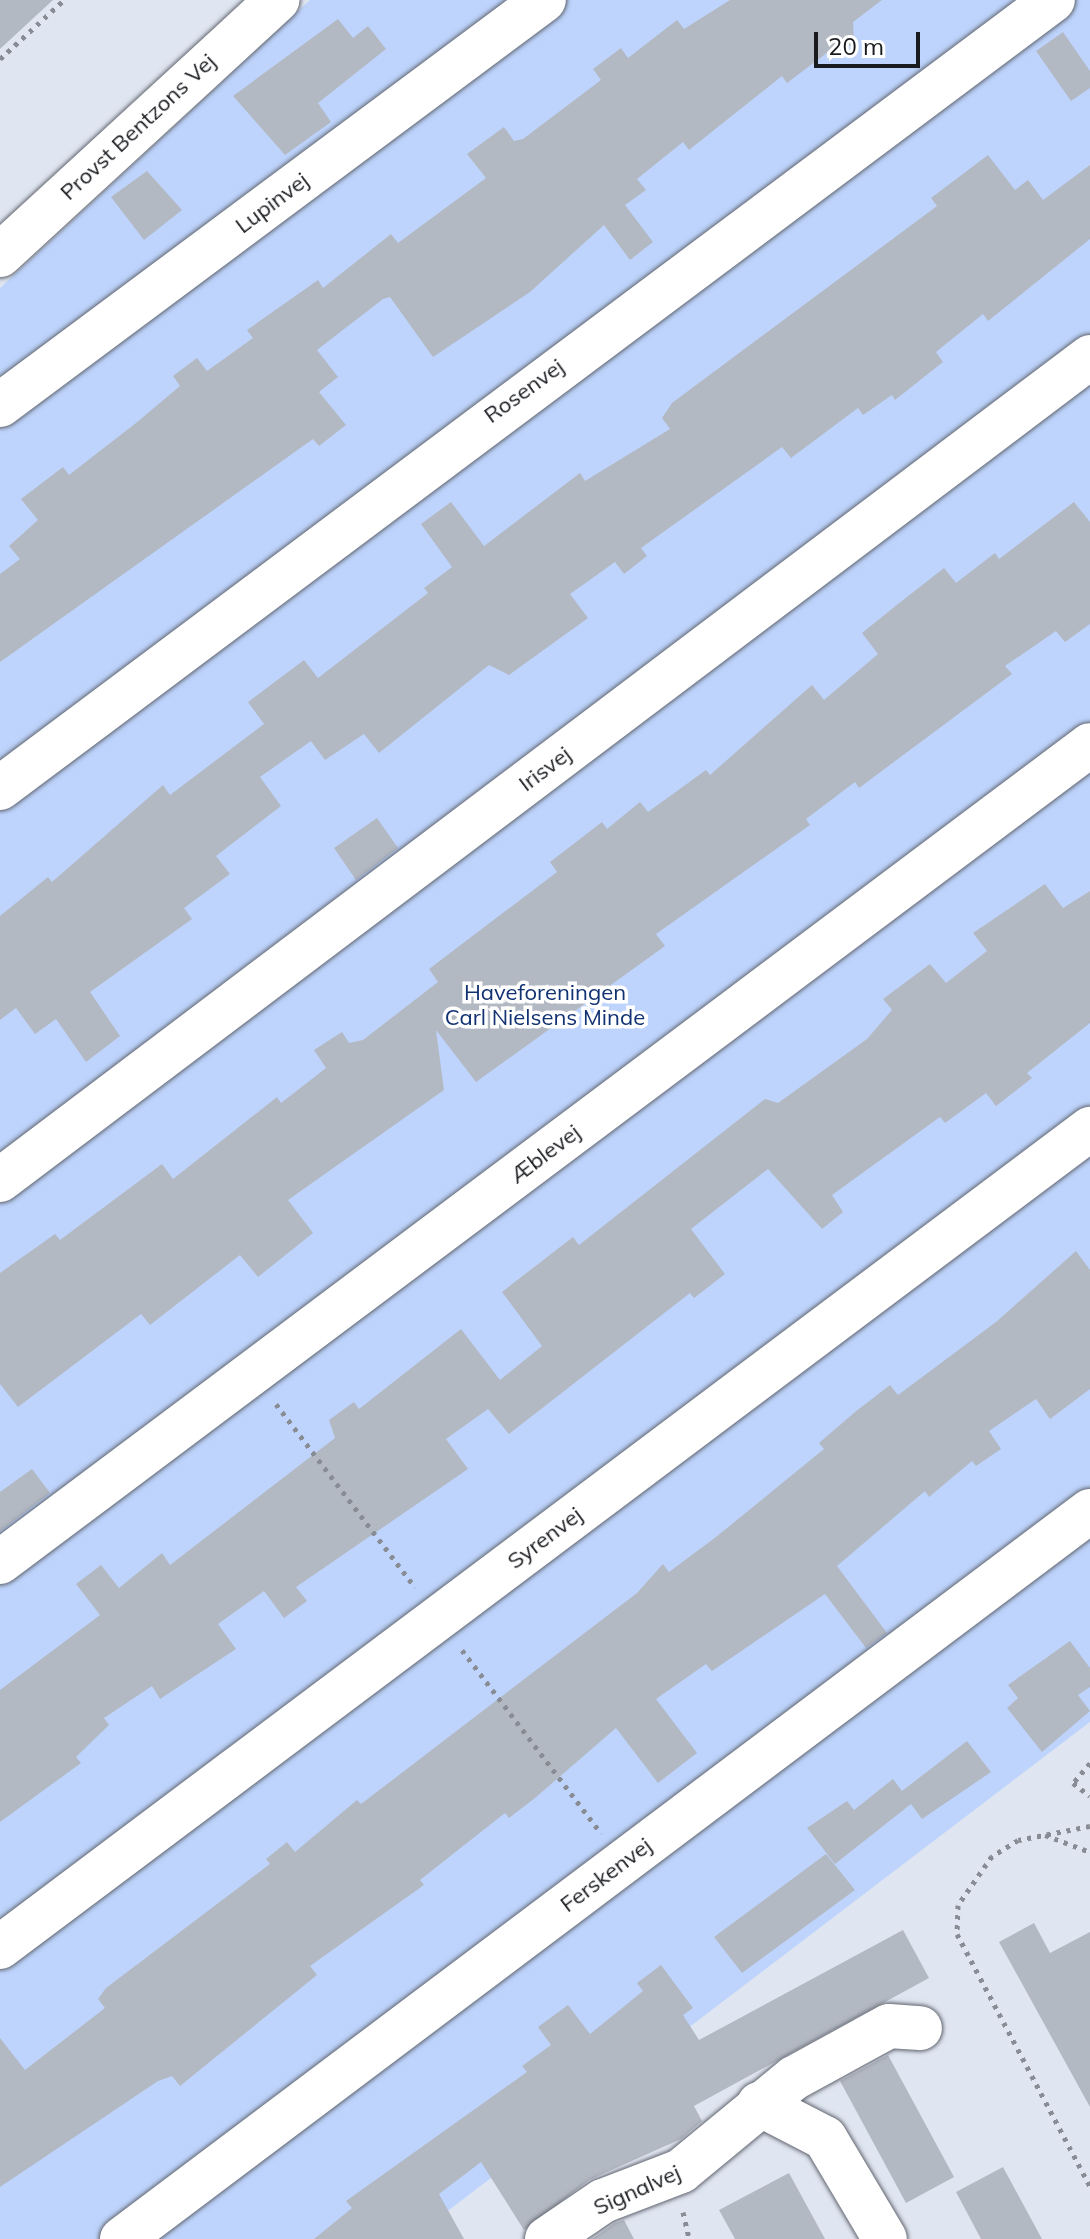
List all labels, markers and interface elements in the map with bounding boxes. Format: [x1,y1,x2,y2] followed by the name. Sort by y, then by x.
[818,16,924,66] scale bar
[828,31,884,61] text: 20 m
[55,48,221,206] street label: Provst Bentzons Vej
[230,167,314,239] street label: Lupinvej
[479,353,569,429] street label: Rosenvej
[514,741,576,797] street label: Irisvej
[445,979,645,1030] park label: Haveforeningen Carl Nielsens Minde
[505,1119,585,1189] street label: Æblevej
[502,1501,588,1575] street label: Syrenvej
[555,1832,657,1918] street label: Ferskenvej
[589,2159,685,2221] street label: Signalvej

